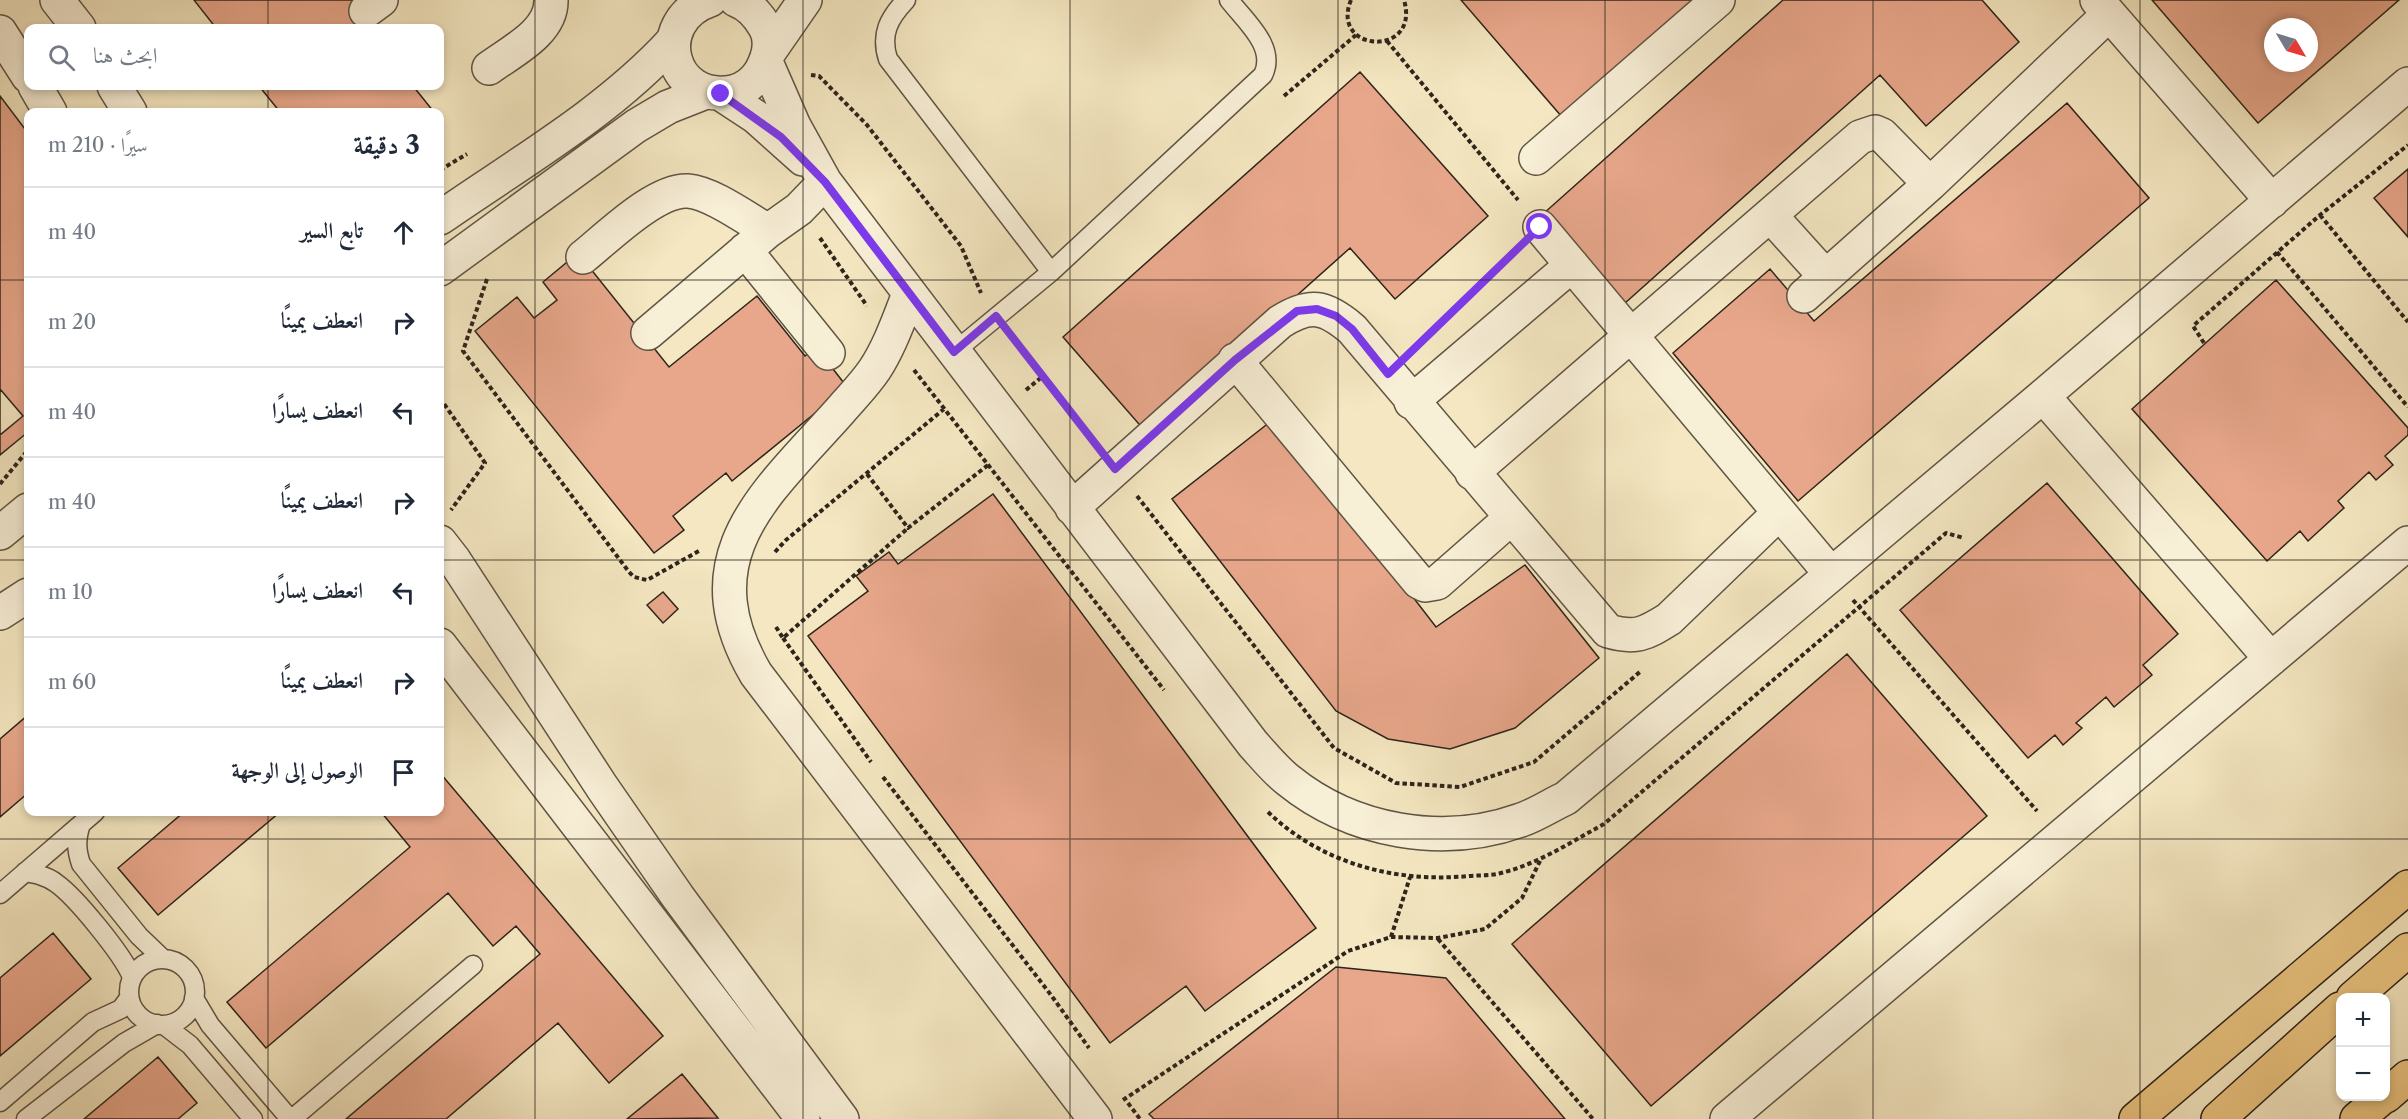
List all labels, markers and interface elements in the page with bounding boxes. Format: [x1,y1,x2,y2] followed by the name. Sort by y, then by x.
[2264,18,2318,72] north arrow
[24,24,444,90] search box
[45,41,78,74] icon: search
[93,42,158,69] text: ابحث هنا
[707,80,733,106] route end
[353,129,420,161] text: 3 دقيقة
[48,133,148,157] text: سيرًا · 210 m
[1526,213,1552,239] route start
[387,216,420,249] icon: ahead
[300,217,363,244] text: تابع السير
[48,220,96,244] text: 40 m
[387,306,420,339] icon: right
[281,307,363,334] text: انعطف يمينًا
[48,310,96,334] text: 20 m
[387,396,420,429] icon: left
[272,397,363,424] text: انعطف يسارًا
[48,400,96,424] text: 40 m
[387,486,420,519] icon: right
[281,487,363,514] text: انعطف يمينًا
[48,490,96,514] text: 40 m
[387,576,420,609] icon: left
[272,577,363,604] text: انعطف يسارًا
[48,580,93,604] text: 10 m
[387,666,420,699] icon: right
[281,667,363,694] text: انعطف يمينًا
[48,670,96,694] text: 60 m
[387,756,420,789] icon: arrive
[231,757,363,784] text: الوصول إلى الوجهة
[2336,993,2390,1101] map controls
[2336,993,2390,1047] button: +
[2336,1047,2390,1101] button: −

